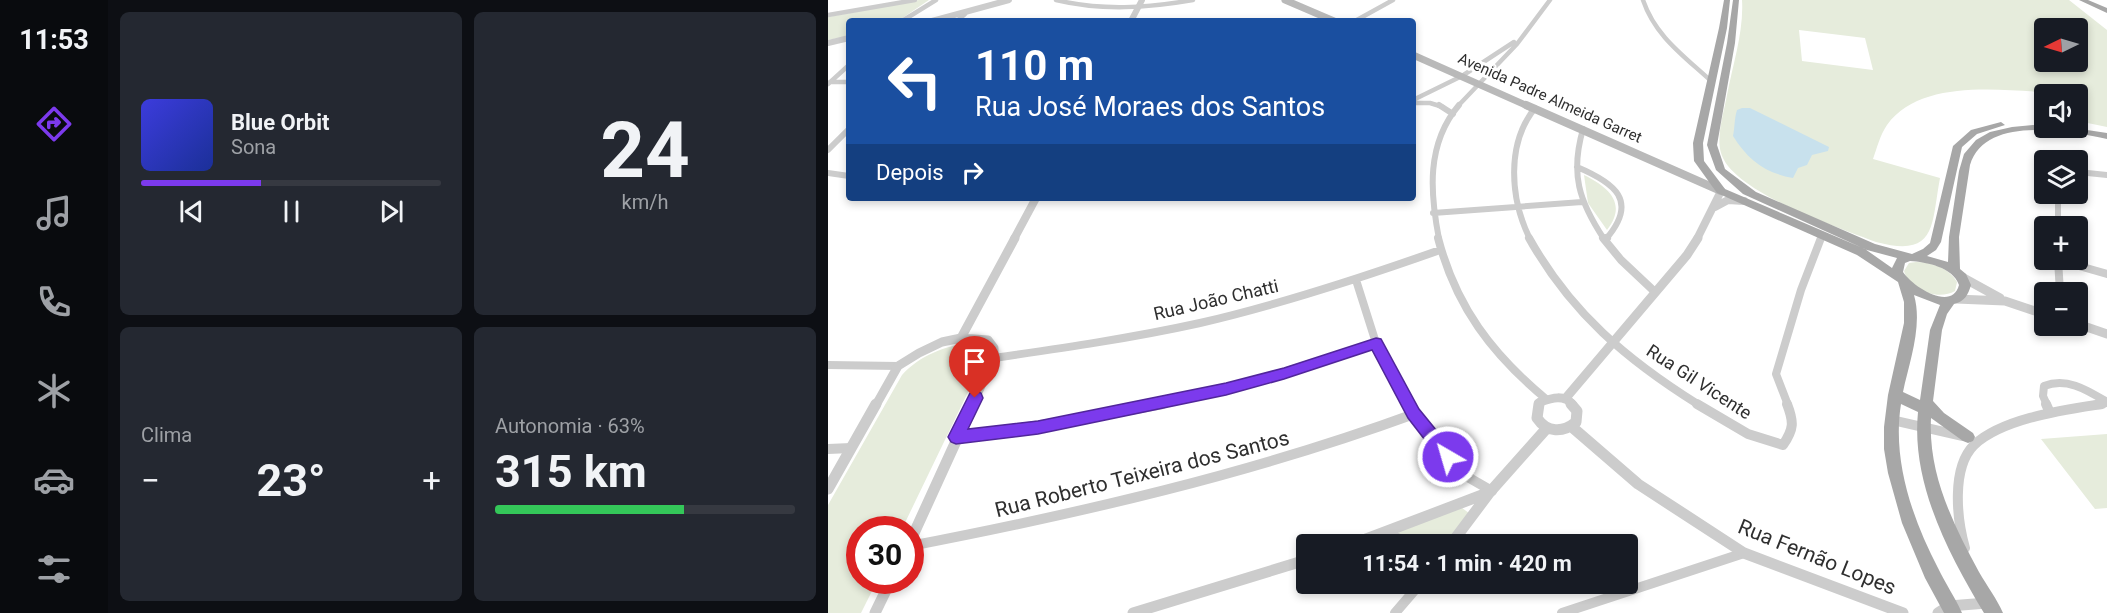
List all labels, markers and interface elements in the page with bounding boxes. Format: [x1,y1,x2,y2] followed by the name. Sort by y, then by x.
[2034,18,2088,72] north arrow
[2034,18,2088,336] map controls
[19,24,89,56] text: 11:53
[975,41,1094,90] text: 110 m
[876,42,954,120] icon: left
[1455,49,1645,147] street label: Avenida Padre Almeida Garret
[2034,84,2088,138] button: sound
[975,91,1325,123] text: Rua José Moraes dos Santos
[33,103,75,145] icon: directions
[600,105,690,196] text: 24
[231,110,329,135] text: Blue Orbit
[231,135,276,159] text: Sona
[2034,150,2088,204] button: layers
[956,156,989,189] icon: right
[876,160,944,185] text: Depois
[622,190,668,214] text: km/h
[33,192,75,234] icon: music
[175,195,208,228] icon: previous
[275,195,308,228] icon: pause
[375,195,408,228] icon: next
[2034,216,2088,270] button: +
[1151,275,1280,324] street label: Rua João Chatti
[33,281,75,323] icon: phone
[2034,282,2088,336] button: −
[949,336,1000,398] pin
[1643,340,1756,423] street label: Rua Gil Vicente
[958,345,991,378] icon: arrive
[33,370,75,412] icon: climate
[495,414,645,438] text: Autonomia · 63%
[141,423,192,447] text: Clima
[1416,425,1480,489] position arrow
[992,426,1292,522] street label: Rua Roberto Teixeira dos Santos
[495,445,647,498] text: 315 km
[256,454,326,507] text: 23°
[33,459,75,501] icon: car
[141,461,160,500] text: −
[422,461,441,500] text: +
[1735,514,1899,600] street label: Rua Fernão Lopes
[846,516,924,594] speed limit sign: 30
[33,548,75,590] icon: filters
[1362,551,1572,576] text: 11:54 · 1 min · 420 m

